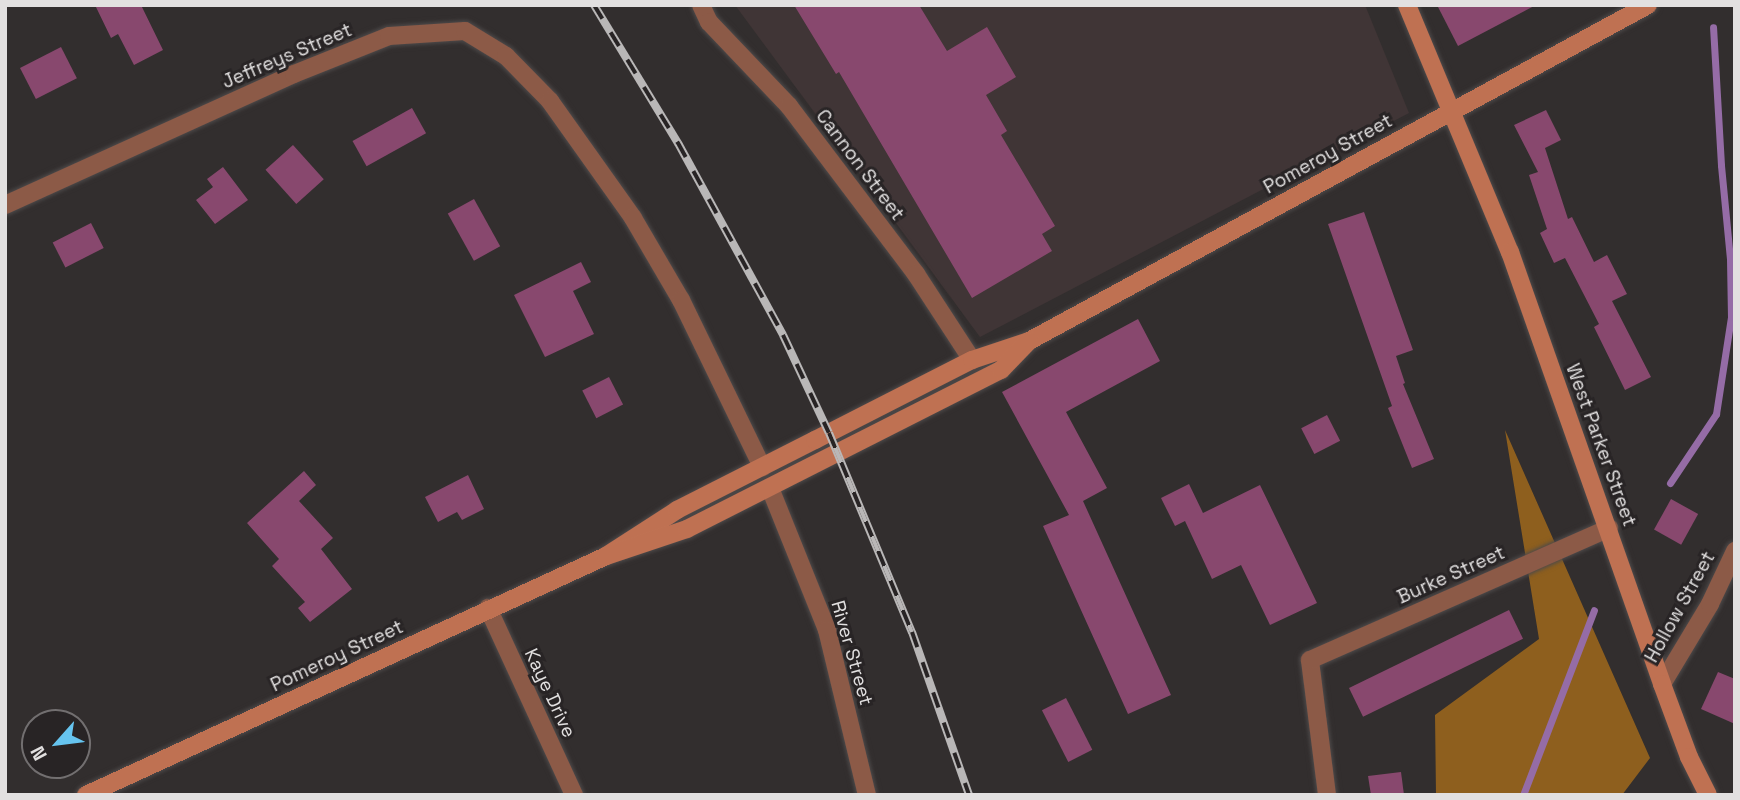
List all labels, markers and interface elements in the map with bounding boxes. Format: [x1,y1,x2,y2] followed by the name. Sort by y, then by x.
[219,18,355,94] street label: Jeffreys Street
[811,105,909,225] street label: Cannon Street
[1260,109,1396,199] street label: Pomeroy Street
[1561,361,1641,529] street label: West Parker Street
[1394,541,1508,609] street label: Burke Street
[1640,548,1720,666] street label: Hollow Street
[826,598,878,708] street label: River Street
[267,615,407,697] street label: Pomeroy Street
[519,645,581,741] street label: Kaye Drive
[21,709,91,779] north arrow
[25,742,53,765] text: N

